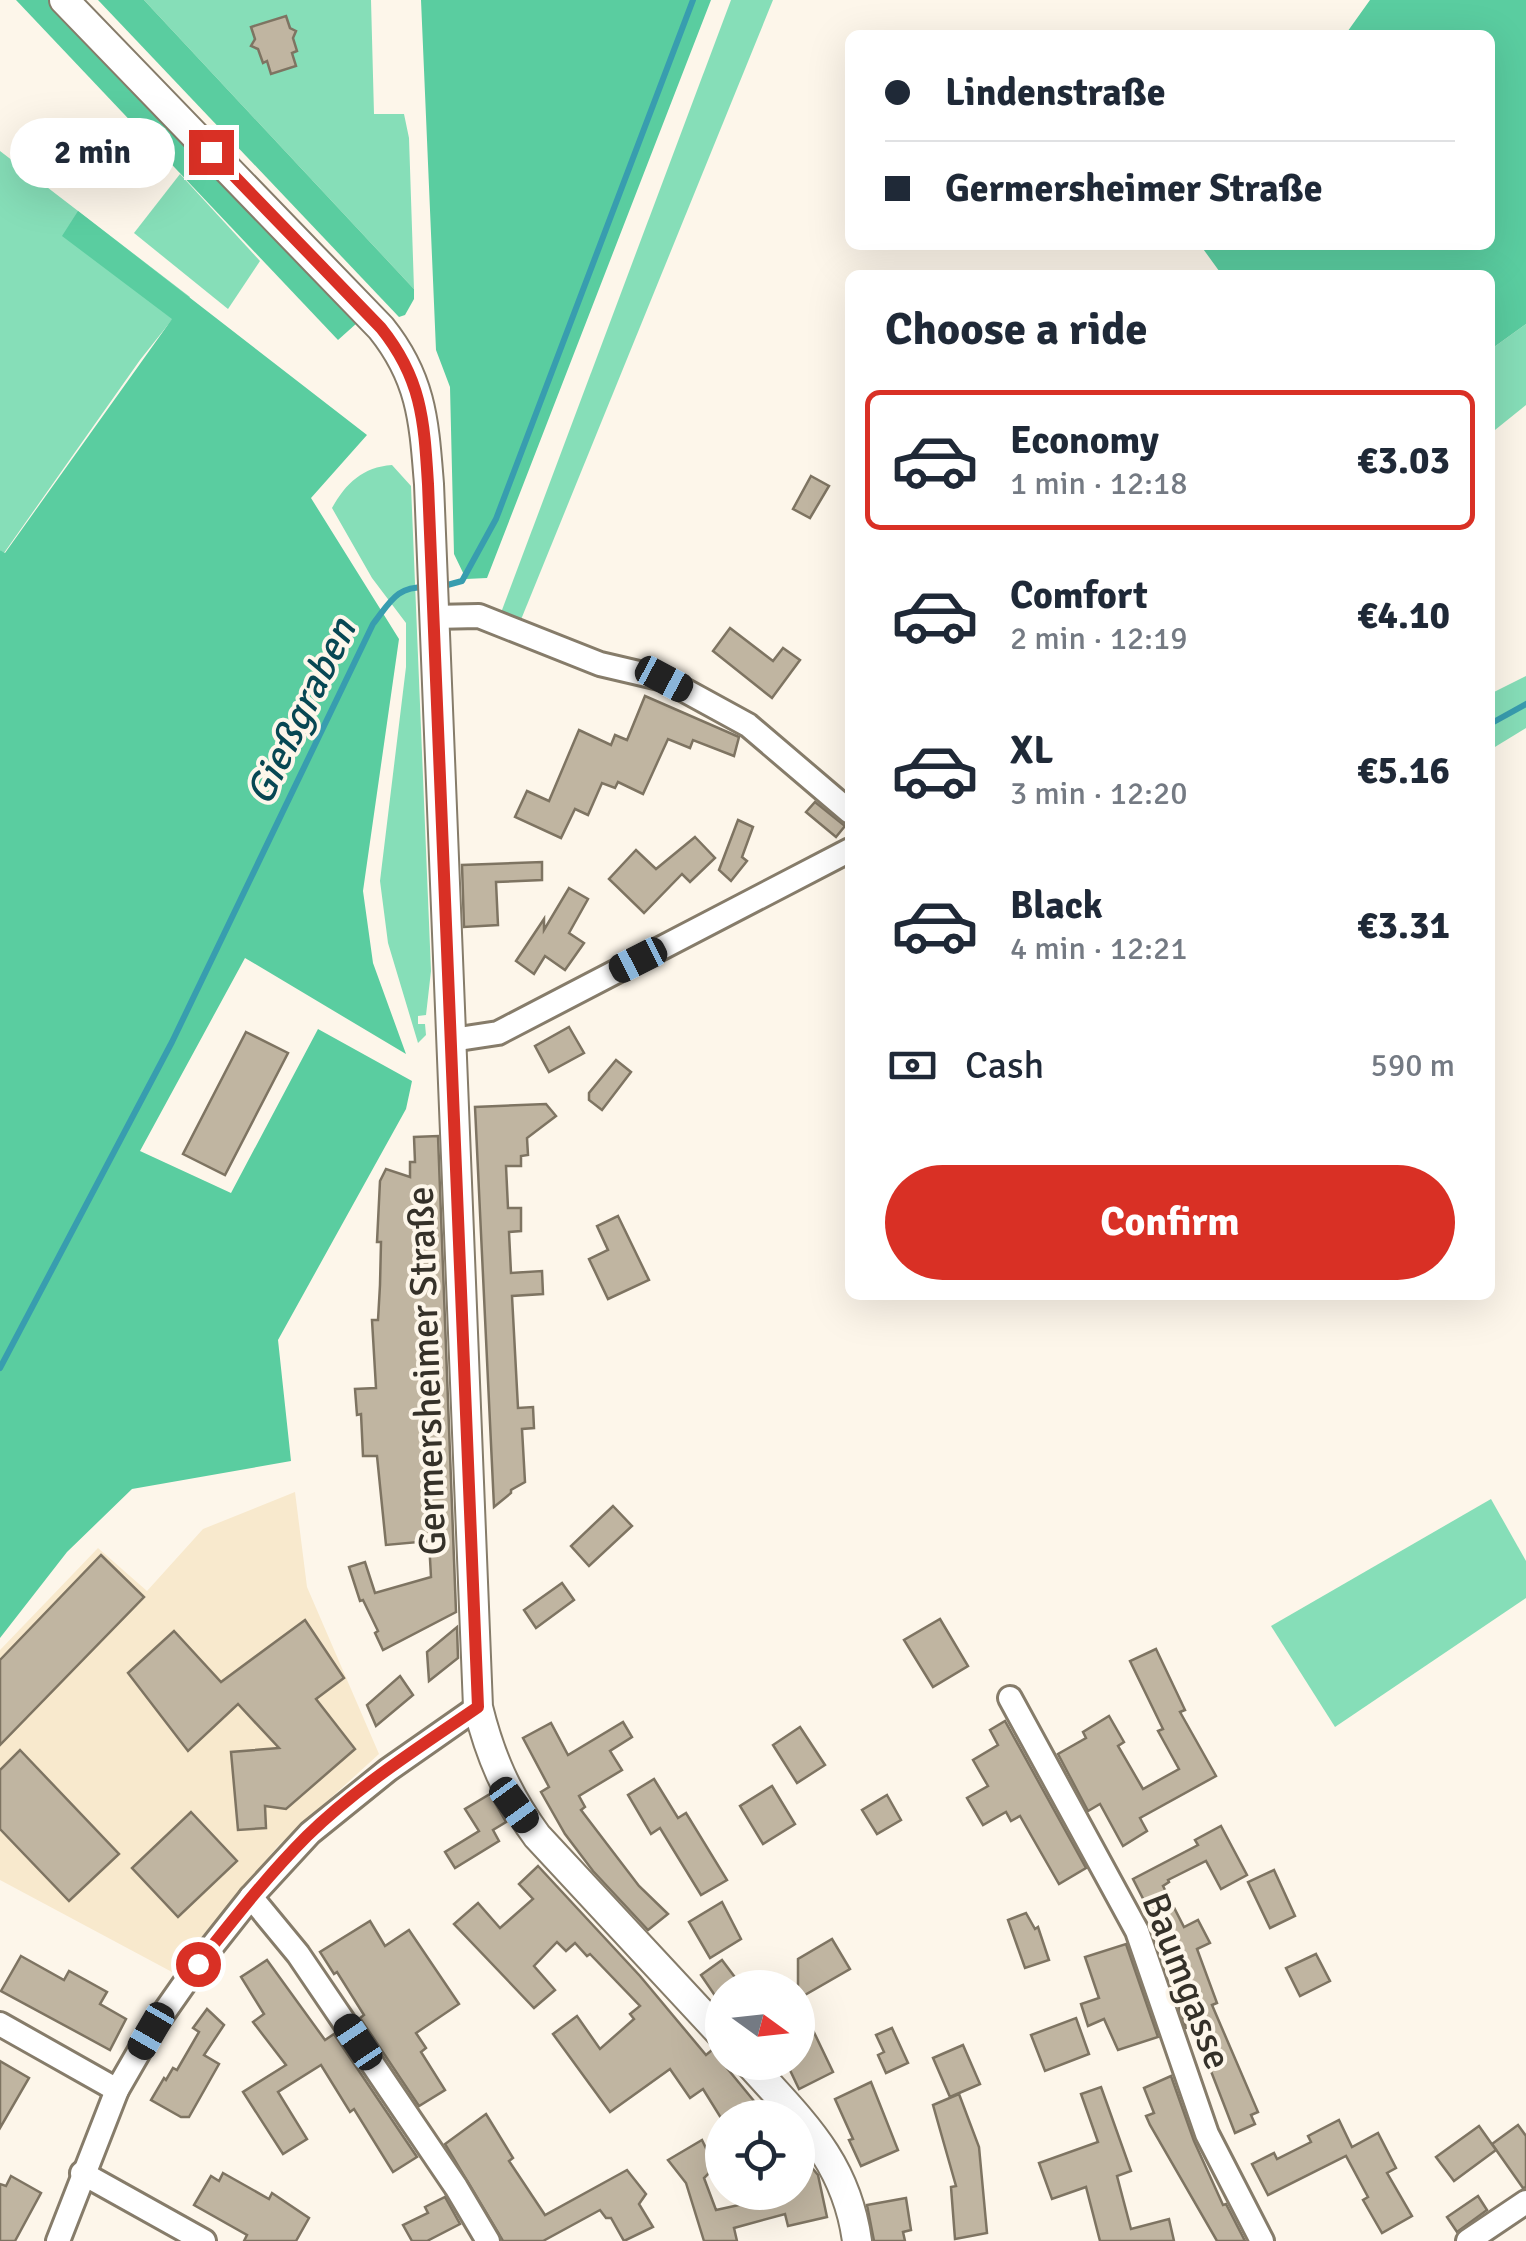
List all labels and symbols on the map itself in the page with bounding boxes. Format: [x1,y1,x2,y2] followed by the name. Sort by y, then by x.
[11,117,176,187] callout: 2 min
[189,130,234,175] route end
[234,609,368,812] water label: Gießgraben
[630,652,698,706] car
[604,933,672,987] car
[397,1186,456,1556] street label: Germersheimer Straße
[484,1772,544,1838] car
[1131,1886,1242,2076] street label: Baumgasse
[176,1942,221,1987] route start
[705,1970,815,2080] north arrow
[123,1998,179,2064] car
[329,2009,387,2075] car

